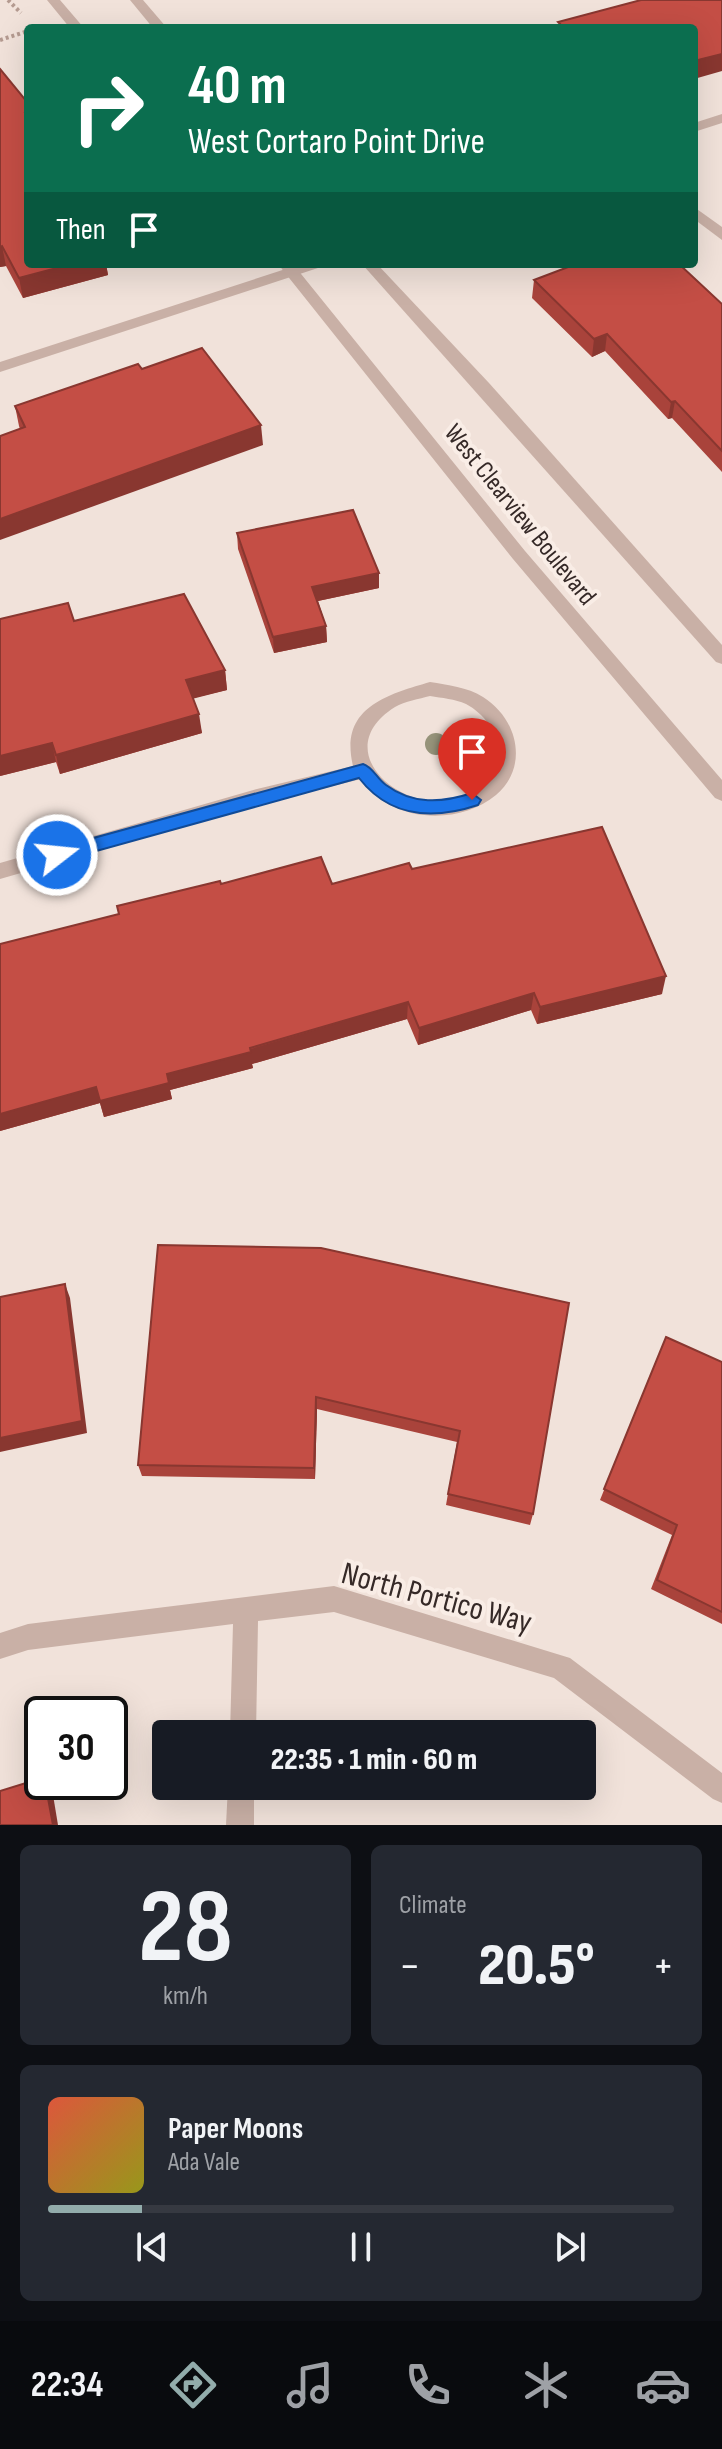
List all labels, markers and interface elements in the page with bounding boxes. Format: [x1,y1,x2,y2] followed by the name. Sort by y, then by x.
[188,53,287,120] text: 40 m
[56,56,160,160] icon: right
[188,121,485,164] text: West Cortaro Point Drive
[122,208,166,252] icon: arrive
[56,212,106,248] text: Then
[437,418,602,612] street label: West Clearview Boulevard
[438,718,506,800] pin
[450,730,494,774] icon: arrive
[15,813,99,897] position arrow
[337,1554,536,1643] street label: North Portico Way
[24,1696,128,1800] speed limit sign: 30
[271,1742,477,1778] text: 22:35 · 1 min · 60 m
[138,1866,233,1991] text: 28
[399,1890,467,1921] text: Climate
[478,1930,595,2002] text: 20.5°
[399,1940,421,1993] text: −
[652,1940,674,1993] text: +
[163,1981,208,2012] text: km/h
[168,2111,303,2147] text: Paper Moons
[168,2147,240,2178] text: Ada Vale
[130,2225,174,2269] icon: previous
[339,2225,383,2269] icon: pause
[548,2225,592,2269] icon: next
[165,2357,221,2413] icon: directions
[282,2357,338,2413] icon: music
[400,2357,456,2413] icon: phone
[518,2357,574,2413] icon: climate
[635,2357,691,2413] icon: car
[31,2364,103,2407] text: 22:34

